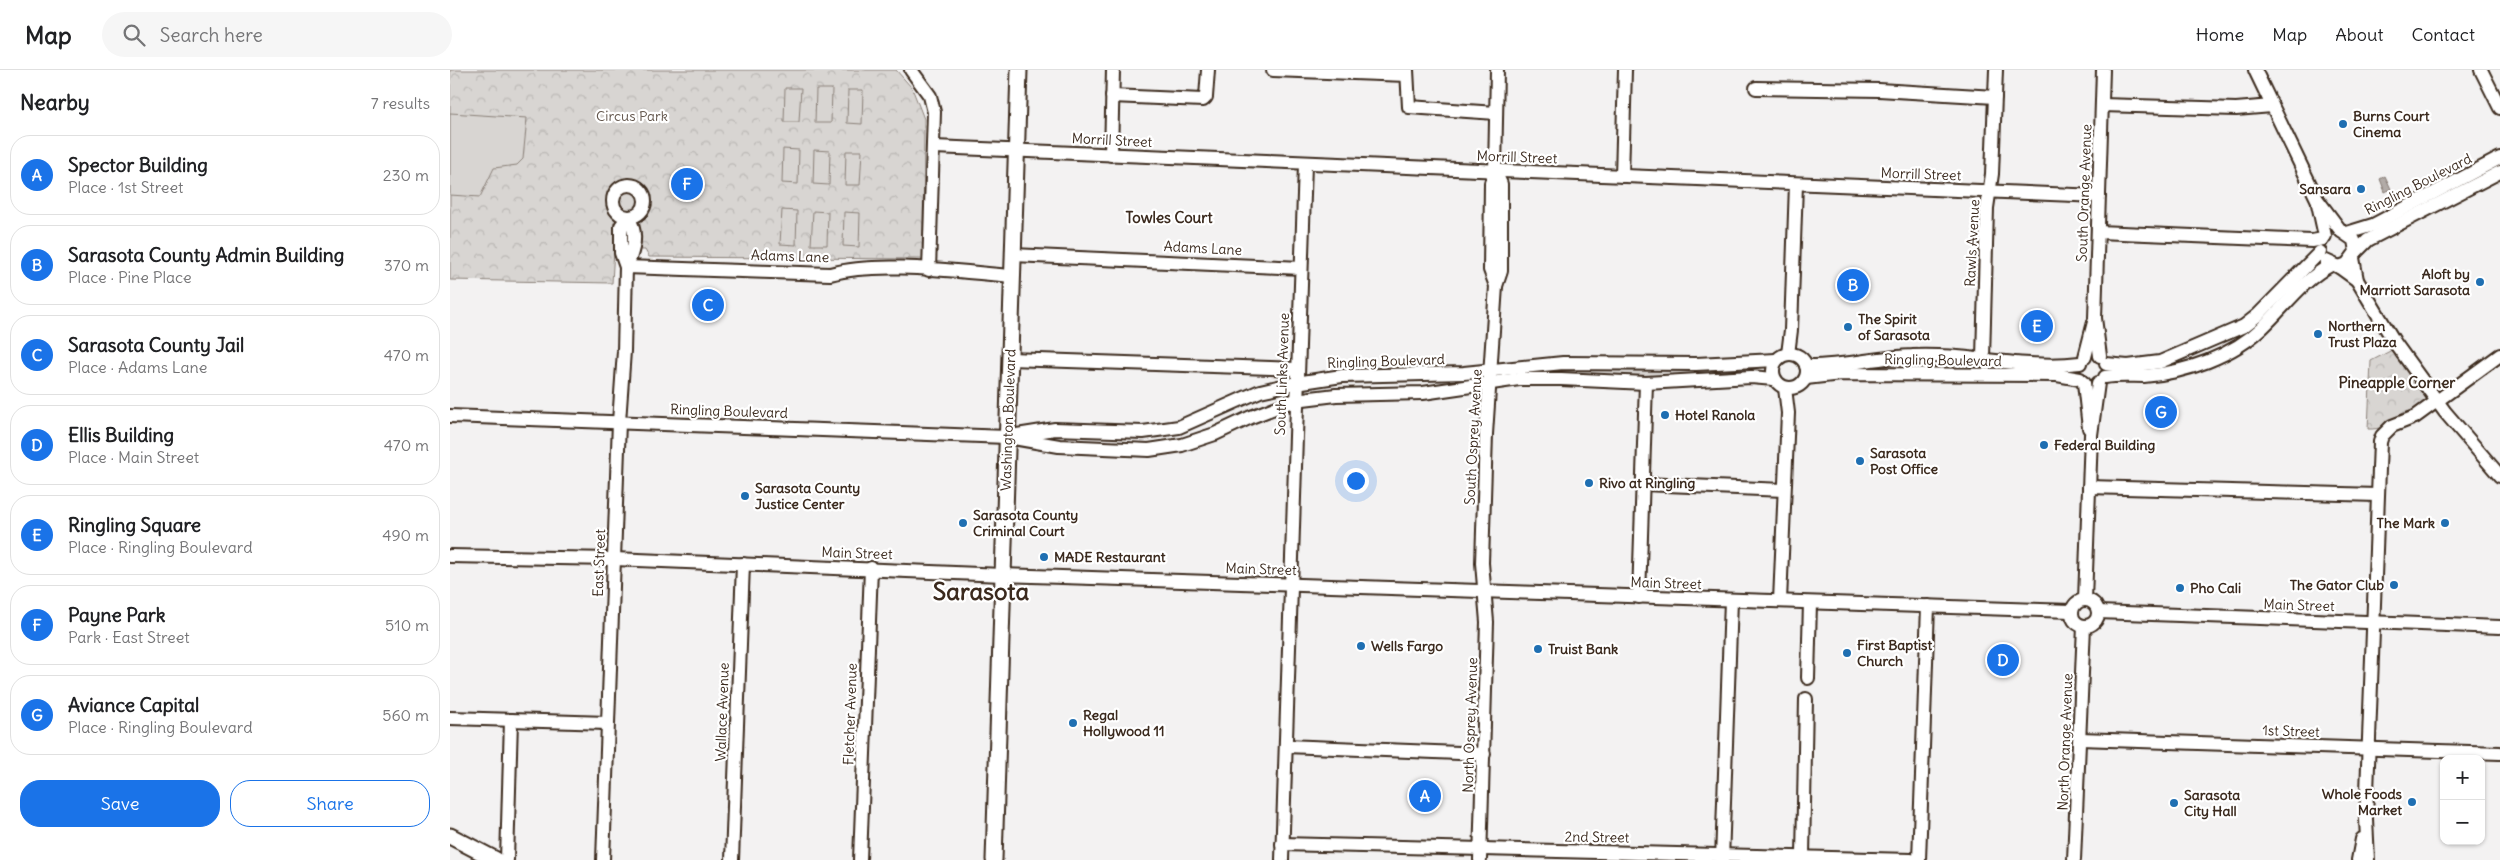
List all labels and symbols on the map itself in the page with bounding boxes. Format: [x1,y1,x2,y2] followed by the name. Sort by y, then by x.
[596,107,668,125] park label: Circus Park
[2353,107,2430,141] place label: Burns Court Cinema
[2337,118,2349,130] marker: Burns Court Cinema
[2073,124,2095,262] street label: South Orange Avenue
[1071,129,1153,151] street label: Morrill Street
[1476,147,1558,167] street label: Morrill Street
[2361,149,2475,219] street label: Ringling Boulevard
[1880,164,1962,184] street label: Morrill Street
[671,165,703,203] pin: F
[2299,180,2351,198] place label: Sansara
[2355,183,2367,195] marker: Sansara
[1961,199,1983,287] street label: Rawls Avenue
[1125,208,1213,227] district label: Towles Court
[1163,237,1243,259] street label: Adams Lane
[751,246,829,266] street label: Adams Lane
[2359,265,2470,299] place label: Aloft by Marriott Sarasota
[1837,266,1869,304] pin: B
[2474,276,2486,288] marker: Aloft by Marriott Sarasota
[692,286,724,324] pin: C
[2021,307,2053,345] pin: E
[1858,310,1930,344] place label: The Spirit of Sarasota
[1271,312,1293,436] street label: South Links Avenue
[2328,317,2397,351] place label: Northern Trust Plaza
[1842,321,1854,333] marker: The Spirit of Sarasota
[2312,328,2324,340] marker: Northern Trust Plaza
[997,349,1019,491] street label: Washington Boulevard
[1327,350,1445,372] street label: Ringling Boulevard
[1884,350,2002,370] street label: Ringling Boulevard
[1460,369,1486,505] street label: South Osprey Avenue
[2339,373,2456,393] district label: Pineapple Corner
[2145,393,2177,431] pin: G
[670,400,788,422] street label: Ringling Boulevard
[1675,406,1755,424] place label: Hotel Ranola
[1659,409,1671,421] marker: Hotel Ranola
[2054,436,2156,454] place label: Federal Building
[2038,439,2050,451] marker: Federal Building
[1870,444,1938,478] place label: Sarasota Post Office
[1854,455,1866,467] marker: Sarasota Post Office
[1343,468,1369,494] your location
[1599,474,1695,492] place label: Rivo at Ringling
[1583,477,1595,489] marker: Rivo at Ringling
[755,479,860,513] place label: Sarasota County Justice Center
[739,490,751,502] marker: Sarasota County Justice Center
[973,506,1078,540] place label: Sarasota County Criminal Court
[2377,514,2435,532] place label: The Mark
[957,517,969,529] marker: Sarasota County Criminal Court
[2439,517,2451,529] marker: The Mark
[589,529,609,597] street label: East Street
[821,543,893,563] street label: Main Street
[1054,548,1166,566] place label: MADE Restaurant
[1038,551,1050,563] marker: MADE Restaurant
[1225,559,1297,579] street label: Main Street
[1630,573,1702,593] street label: Main Street
[933,576,1029,606] district label: Sarasota
[2290,576,2384,594] place label: The Gator Club
[2190,579,2241,597] place label: Pho Cali
[2388,579,2400,591] marker: The Gator Club
[2174,582,2186,594] marker: Pho Cali
[2263,595,2335,615] street label: Main Street
[1857,636,1932,670] place label: First Baptist Church
[1371,637,1443,655] place label: Wells Fargo
[1355,640,1367,652] marker: Wells Fargo
[1548,640,1618,658] place label: Truist Bank
[1987,641,2019,679] pin: D
[1532,643,1544,655] marker: Truist Bank
[1841,647,1853,659] marker: First Baptist Church
[1459,657,1481,793] street label: North Osprey Avenue
[711,662,733,762] street label: Wallace Avenue
[839,663,861,765] street label: Fletcher Avenue
[2054,673,2076,811] street label: North Orange Avenue
[1083,706,1165,740] place label: Regal Hollywood 11
[1067,717,1079,729] marker: Regal Hollywood 11
[2262,721,2320,741] street label: 1st Street
[1409,777,1441,815] pin: A
[2322,785,2403,819] place label: Whole Foods Market
[2184,786,2240,820] place label: Sarasota City Hall
[2406,796,2418,808] marker: Whole Foods Market
[2168,797,2180,809] marker: Sarasota City Hall
[1564,827,1630,847] street label: 2nd Street

